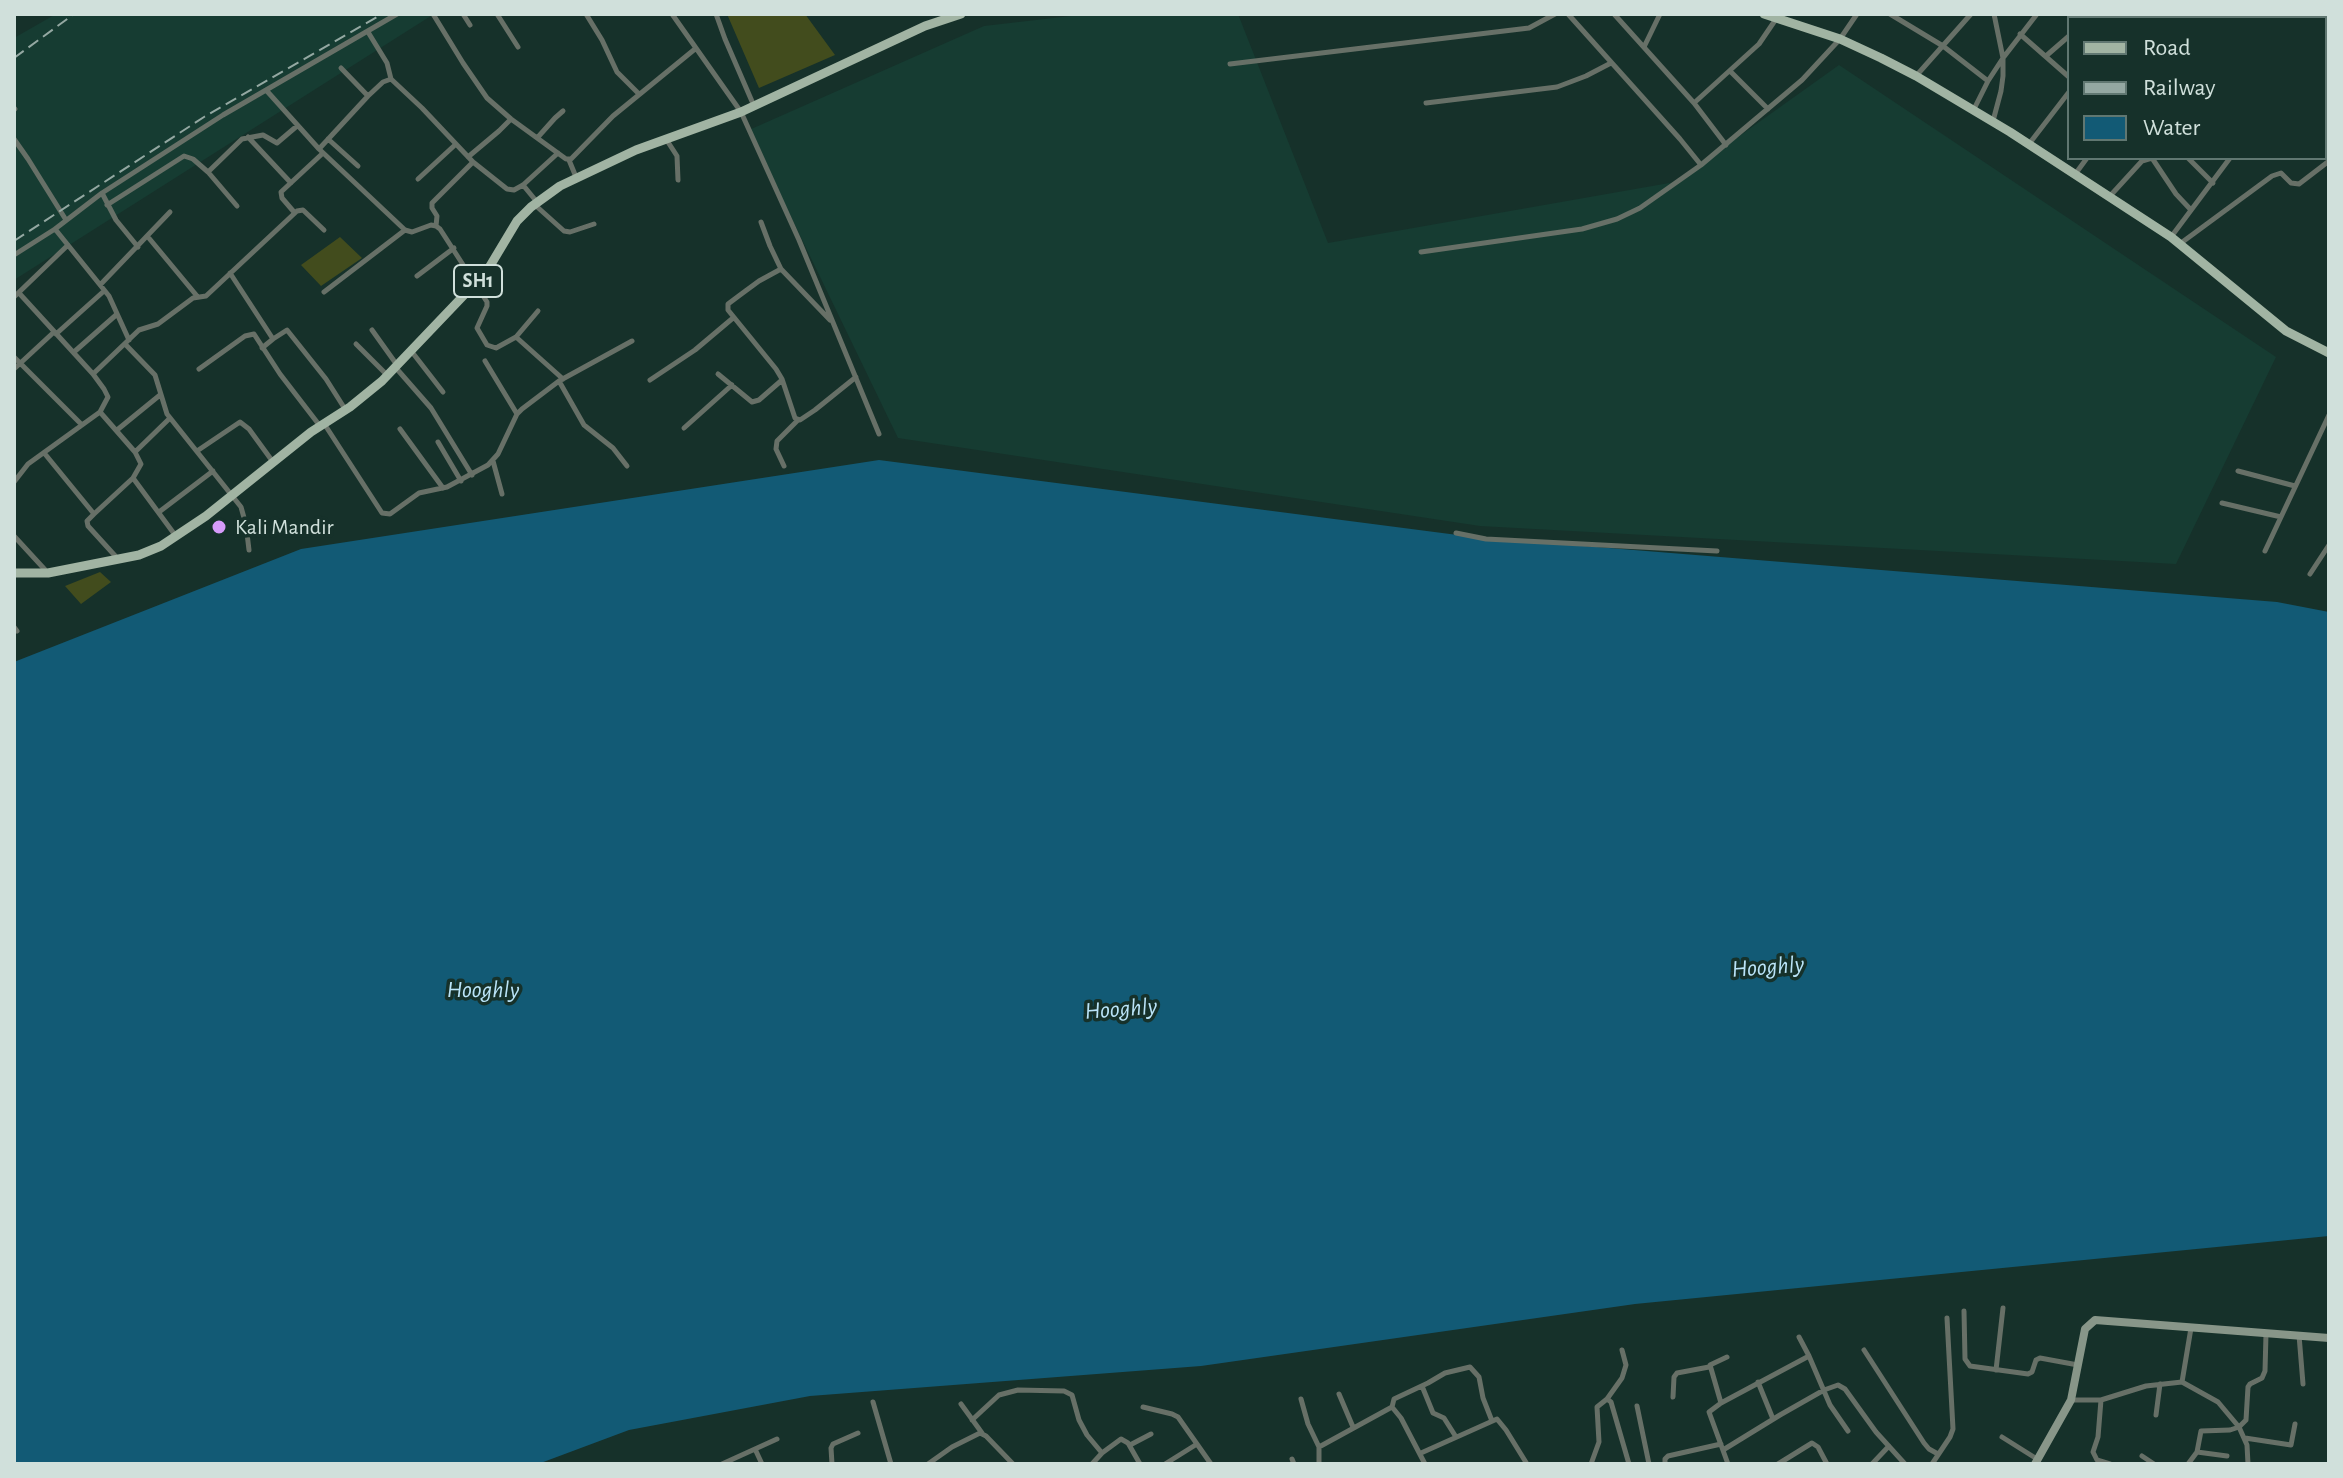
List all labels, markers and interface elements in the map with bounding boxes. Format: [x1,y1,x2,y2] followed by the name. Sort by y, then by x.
[2067,16,2327,160] legend
[2143,36,2191,60] text: Road
[2143,76,2215,100] text: Railway
[2143,116,2200,140] text: Water
[454,265,502,297] road number: SH1
[235,514,334,540] place label: Kali Mandir
[210,518,228,536] marker: Kali Mandir
[1731,950,1805,984] water label: Hooghly
[447,976,519,1004] water label: Hooghly
[1084,992,1158,1026] water label: Hooghly

